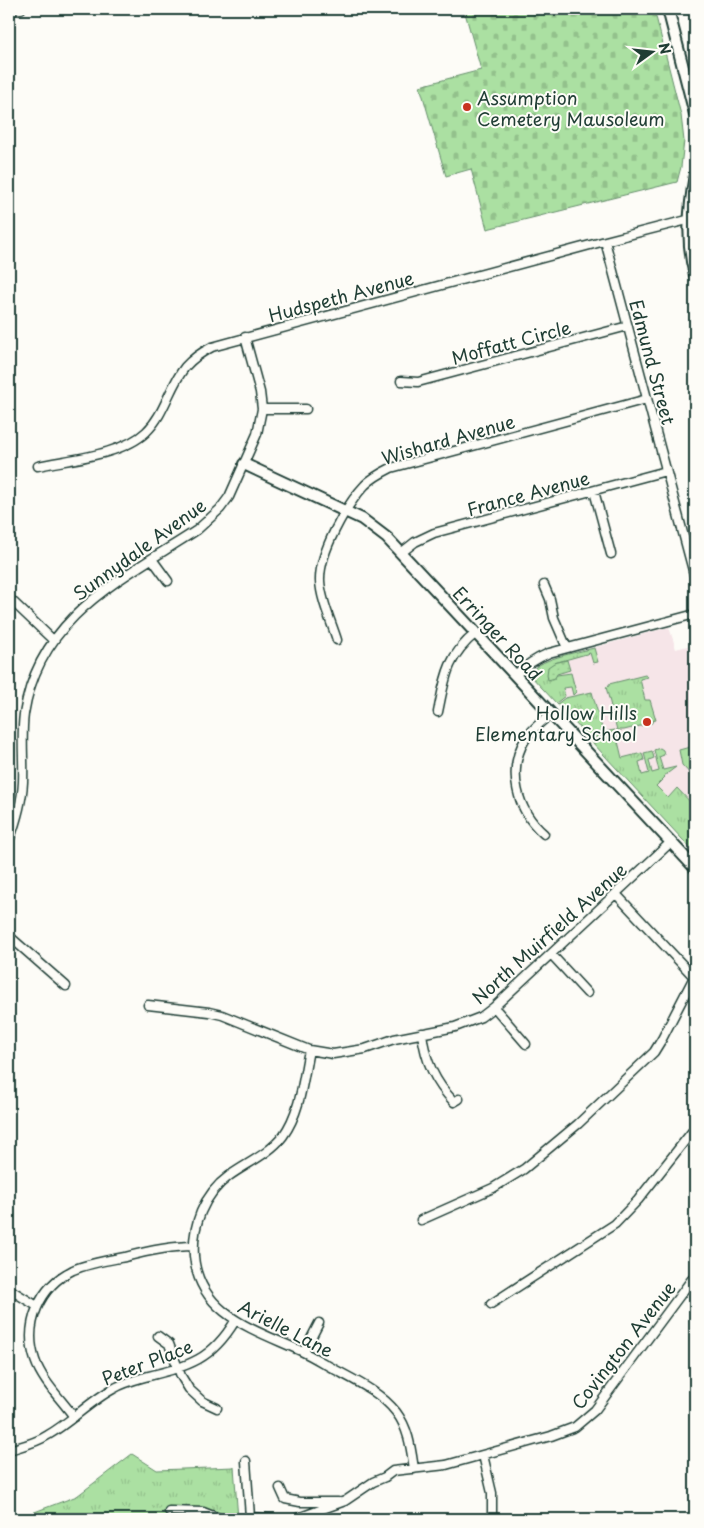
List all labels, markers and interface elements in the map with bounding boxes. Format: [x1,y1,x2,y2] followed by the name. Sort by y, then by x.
[626,28,676,78] north arrow
[653,40,677,57] text: N
[477,84,665,132] place label: Assumption Cemetery Mausoleum
[461,101,473,113] marker: Assumption Cemetery Mausoleum
[265,264,417,328] street label: Hudspeth Avenue
[623,296,683,428] street label: Edmund Street
[448,313,574,371] street label: Moffatt Circle
[378,407,518,471] street label: Wishard Avenue
[464,464,592,522] street label: France Avenue
[67,491,211,607] street label: Sunnydale Avenue
[447,580,549,686] street label: Erringer Road
[475,699,637,747] place label: Hollow Hills Elementary School
[641,716,653,728] marker: Hollow Hills Elementary School
[466,856,633,1010] street label: North Muirfield Avenue
[564,1275,682,1415] street label: Covington Avenue
[234,1292,338,1364] street label: Arielle Lane
[98,1332,196,1392] street label: Peter Place

